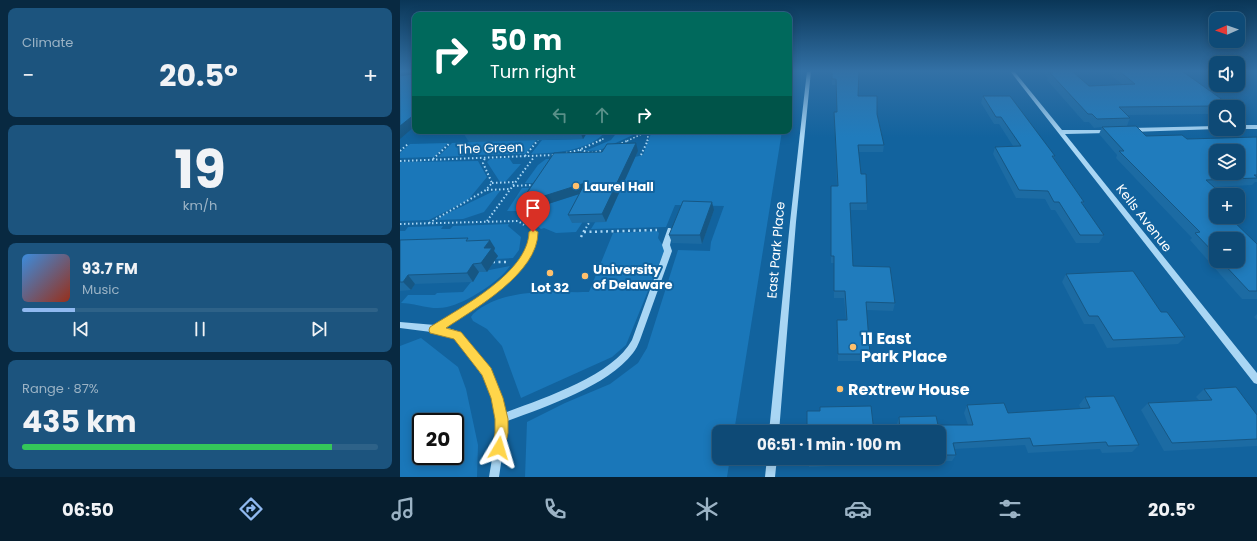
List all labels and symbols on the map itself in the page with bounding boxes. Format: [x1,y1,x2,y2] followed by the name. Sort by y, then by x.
[1209,12,1245,48] north arrow
[457,137,523,159] street label: The Green
[584,177,654,196] place label: Laurel Hall
[1111,180,1177,256] street label: Kells Avenue
[571,181,581,191] marker: Laurel Hall
[516,191,550,232] pin
[762,201,790,299] street label: East Park Place
[593,260,673,294] place label: University of Delaware
[545,268,555,278] marker: Lot 32
[580,271,590,281] marker: University of Delaware
[531,278,569,297] place label: Lot 32
[861,327,947,368] place label: 11 East Park Place
[848,342,858,352] marker: 11 East Park Place
[848,378,970,401] place label: Rextrew House
[835,384,845,394] marker: Rextrew House
[412,413,464,465] speed limit sign: 20
[478,427,520,469] position arrow

